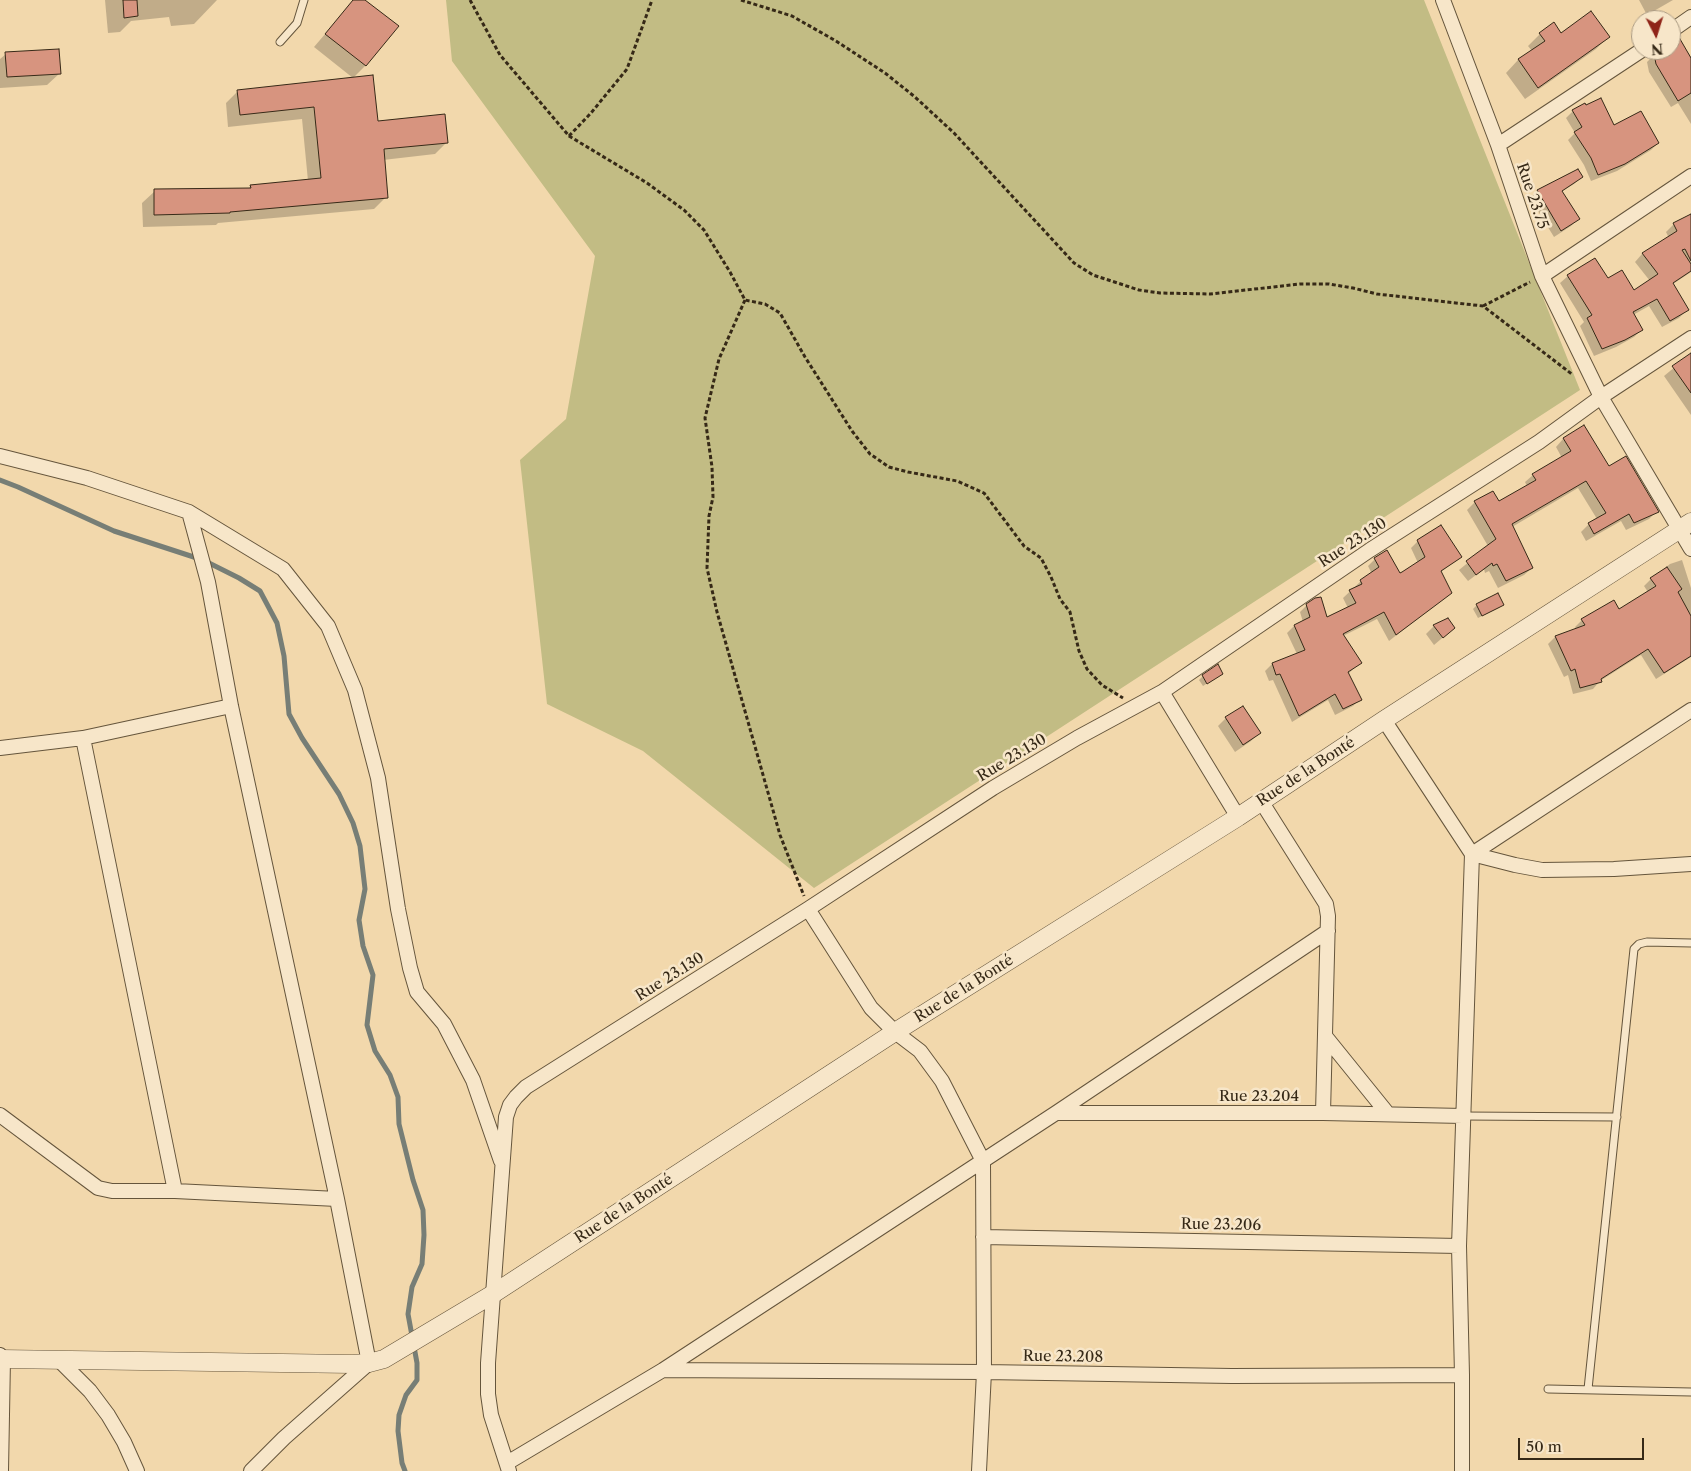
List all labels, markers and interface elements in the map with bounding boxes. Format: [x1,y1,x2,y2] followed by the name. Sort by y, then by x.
[1631,10,1681,60] north arrow
[1650,39,1664,58] text: N
[1512,161,1552,231] street label: Rue 23.75
[1316,514,1390,572] street label: Rue 23.130
[974,730,1050,786] street label: Rue 23.130
[1254,734,1358,810] street label: Rue de la Bonté
[632,949,708,1005] street label: Rue 23.130
[911,951,1017,1027] street label: Rue de la Bonté
[1219,1088,1299,1106] street label: Rue 23.204
[572,1171,676,1247] street label: Rue de la Bonté
[1181,1215,1261,1235] street label: Rue 23.206
[1023,1347,1103,1367] street label: Rue 23.208
[1521,1428,1647,1460] scale bar
[1526,1437,1562,1456] text: 50 m

